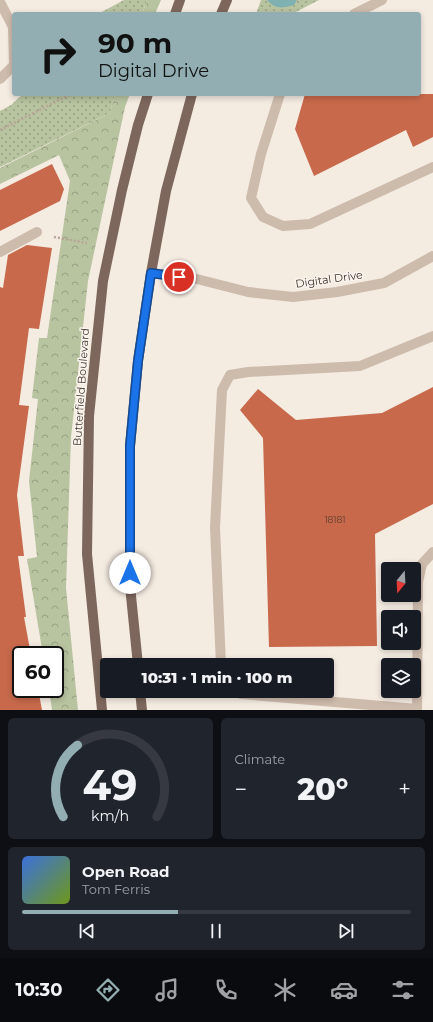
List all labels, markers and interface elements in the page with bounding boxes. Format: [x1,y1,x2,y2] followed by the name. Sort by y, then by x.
[98,26,172,60] text: 90 m
[32,28,84,80] icon: right
[98,60,209,82] text: Digital Drive
[162,260,196,294] pin
[168,266,190,288] icon: arrive
[294,267,364,291] street label: Digital Drive
[70,328,92,446] street label: Butterfield Boulevard
[324,514,346,525] house number: 18181
[109,552,151,594] position arrow
[381,562,421,602] north arrow
[381,562,421,698] map controls
[381,610,421,650] button: sound
[12,646,64,698] speed limit sign: 60
[381,658,421,698] button: layers
[142,668,292,687] text: 10:31 · 1 min · 100 m
[235,751,285,767] text: Climate
[83,759,138,809] text: 49
[297,771,348,808] text: 20°
[235,776,247,803] text: −
[398,776,411,803] text: +
[91,806,129,824] text: km/h
[82,862,170,881] text: Open Road
[82,881,150,897] text: Tom Ferris
[76,920,98,942] icon: previous
[205,920,227,942] icon: pause
[335,920,357,942] icon: next
[94,976,122,1004] icon: directions
[153,976,181,1004] icon: music
[212,976,240,1004] icon: phone
[271,976,299,1004] icon: climate
[330,976,358,1004] icon: car
[389,976,417,1004] icon: filters
[16,979,62,1001] text: 10:30

